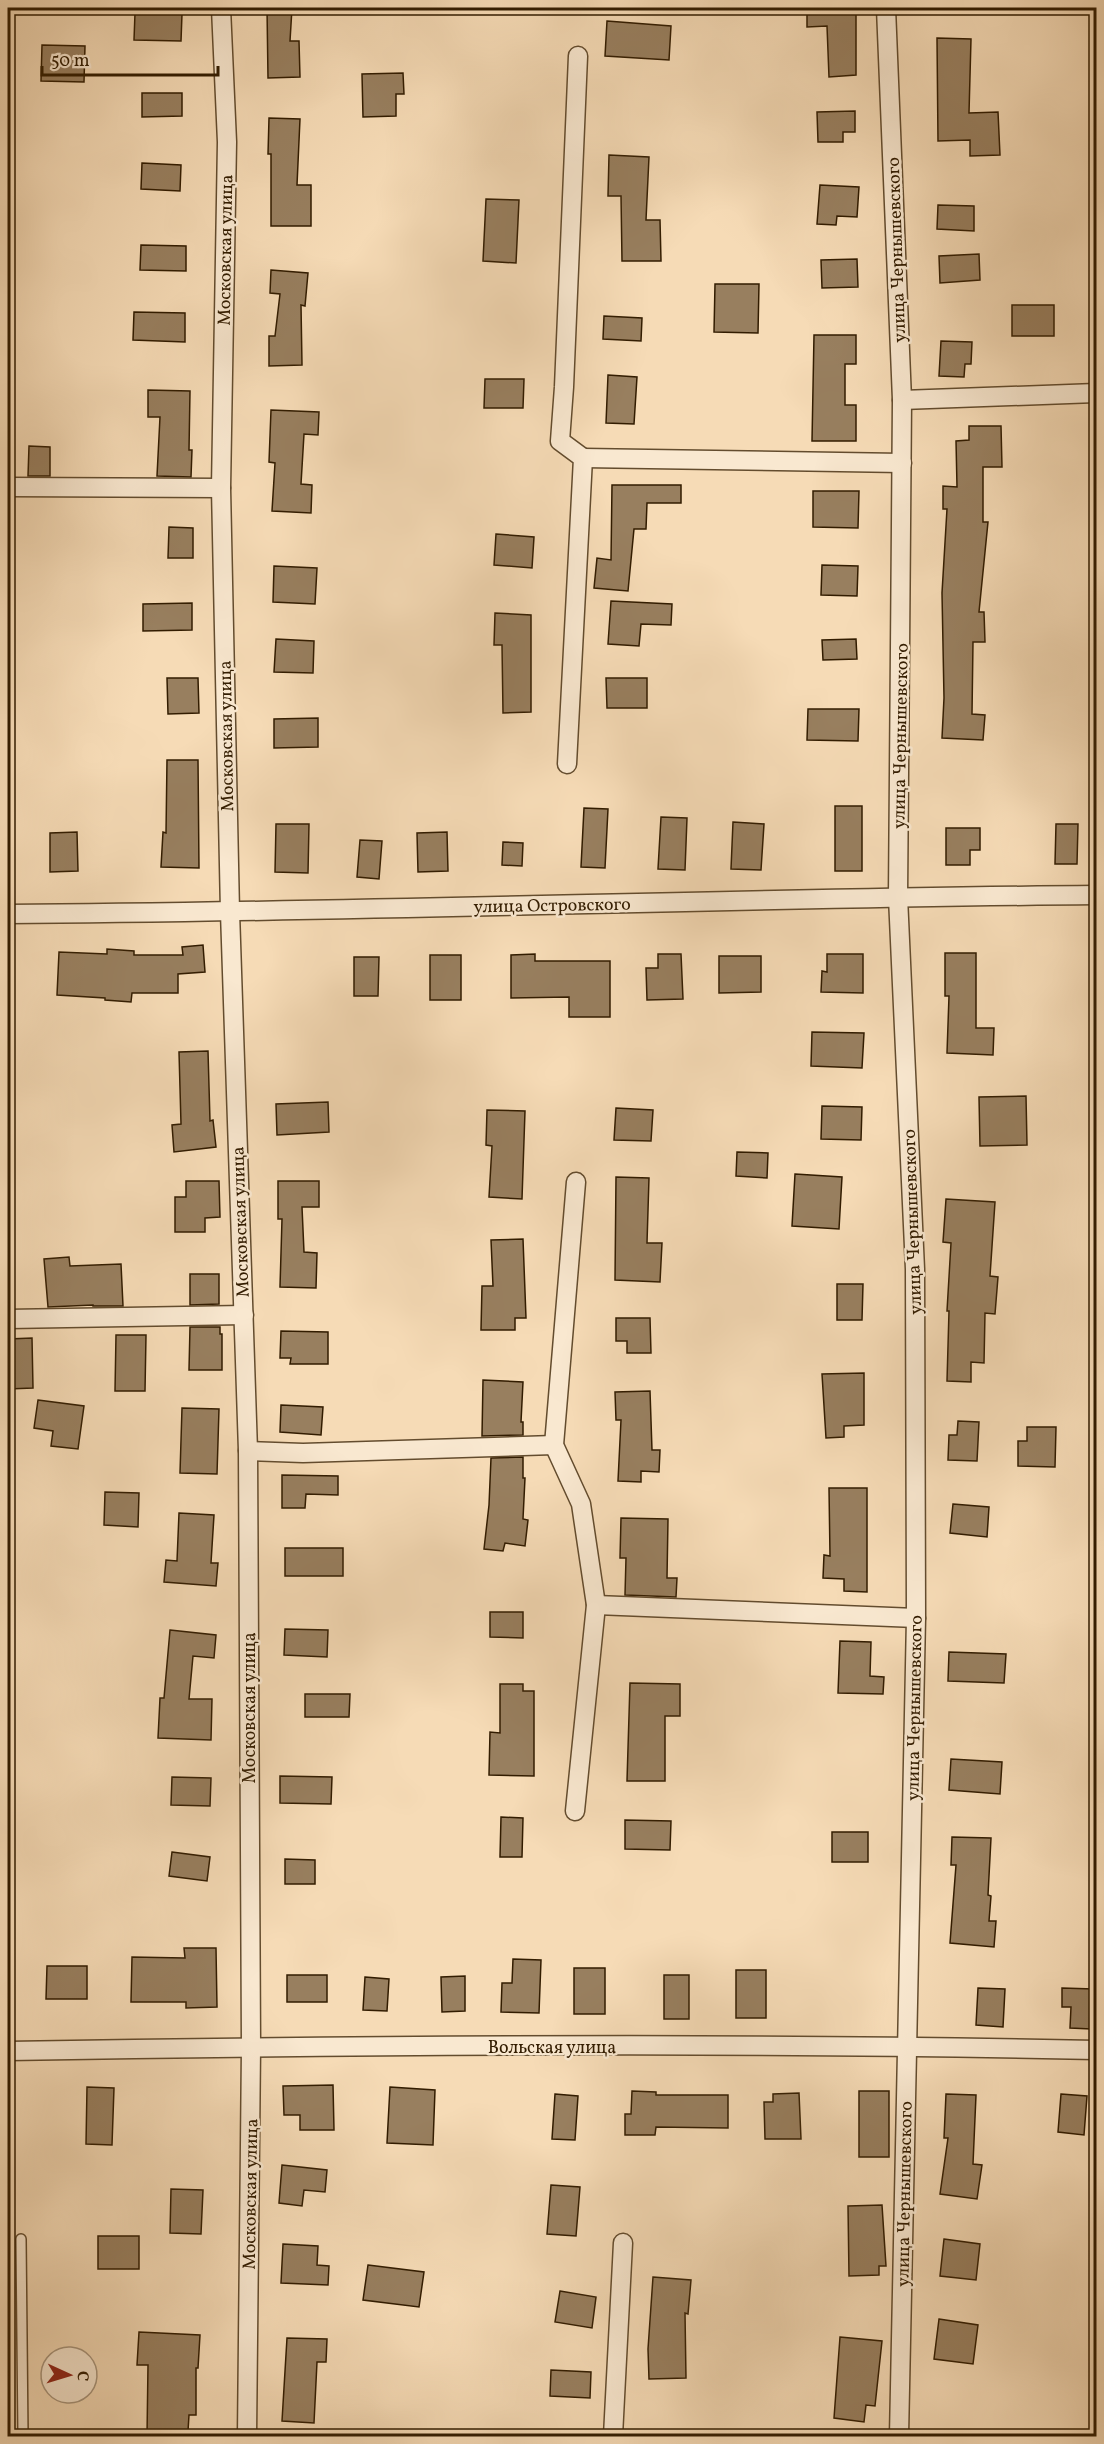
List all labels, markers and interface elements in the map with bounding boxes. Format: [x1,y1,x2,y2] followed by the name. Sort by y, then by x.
[42,39,218,77] scale bar
[51,49,90,74] text: 50 m
[882,157,913,343] street label: улица Чернышевского
[213,174,240,326] street label: Московская улица
[887,643,916,829] street label: улица Чернышевского
[214,660,241,812] street label: Московская улица
[473,893,631,920] street label: улица Островского
[898,1129,929,1315] street label: улица Чернышевского
[226,1146,257,1298] street label: Московская улица
[901,1615,930,1801] street label: улица Чернышевского
[238,1632,263,1784] street label: Московская улица
[488,2036,616,2061] street label: Вольская улица
[891,2101,920,2287] street label: улица Чернышевского
[238,2118,265,2270] street label: Московская улица
[39,2345,99,2405] north arrow
[71,2370,93,2382] text: С

